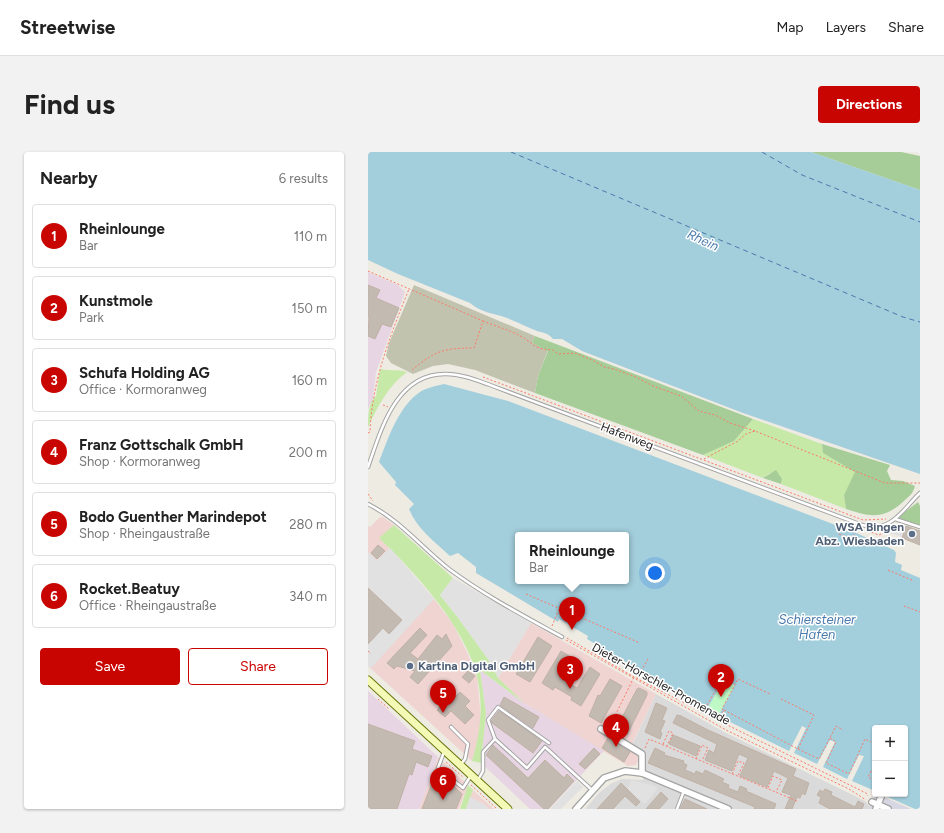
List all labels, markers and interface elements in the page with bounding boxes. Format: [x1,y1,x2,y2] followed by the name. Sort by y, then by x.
[20,16,115,39] text: Streetwise
[776,19,804,36] text: Map
[826,19,866,36] text: Layers
[888,19,924,36] text: Share
[818,86,920,123] button: Directions
[24,87,115,121] text: Find us
[40,168,98,188] text: Nearby
[279,171,328,186] text: 6 results
[79,220,165,238] text: Rheinlounge
[685,226,721,254] water label: Rhein
[51,229,57,244] text: 1
[294,229,327,244] text: 110 m
[79,238,98,253] text: Bar
[79,292,153,310] text: Kunstmole
[50,301,58,316] text: 2
[292,301,327,316] text: 150 m
[79,310,104,325] text: Park
[79,364,210,382] text: Schufa Holding AG
[50,373,58,388] text: 3
[292,373,327,388] text: 160 m
[79,382,207,397] text: Office · Kormoranweg
[599,420,655,452] street label: Hafenweg
[79,436,243,454] text: Franz Gottschalk GmbH
[50,445,58,460] text: 4
[289,445,327,460] text: 200 m
[79,454,201,469] text: Shop · Kormoranweg
[79,508,267,526] text: Bodo Guenther Marindepot
[50,517,58,532] text: 5
[289,517,327,532] text: 280 m
[815,520,904,548] place label: WSA Bingen Abz. Wiesbaden
[79,526,210,541] text: Shop · Rheingaustraße
[907,529,917,539] marker: WSA Bingen Abz. Wiesbaden
[515,532,629,584] popup
[529,542,615,560] text: Rheinlounge
[529,560,548,575] text: Bar
[645,563,665,583] your location
[79,580,180,598] text: Rocket.Beatuy
[50,589,58,604] text: 6
[289,589,327,604] text: 340 m
[559,597,585,630] pin: 1
[79,598,216,613] text: Office · Rheingaustraße
[779,612,856,642] water label: Schiersteiner Hafen
[589,640,733,728] street label: Dieter-Horschler-Promenade
[40,648,180,685] button: Save
[188,648,328,685] button: Share
[557,656,583,689] pin: 3
[418,659,535,673] place label: Kartina Digital GmbH
[405,661,415,671] marker: Kartina Digital GmbH
[708,664,734,697] pin: 2
[430,680,456,713] pin: 5
[603,714,629,747] pin: 4
[872,725,908,797] map controls
[872,725,908,761] button: +
[872,761,908,797] button: −
[430,767,456,800] pin: 6

